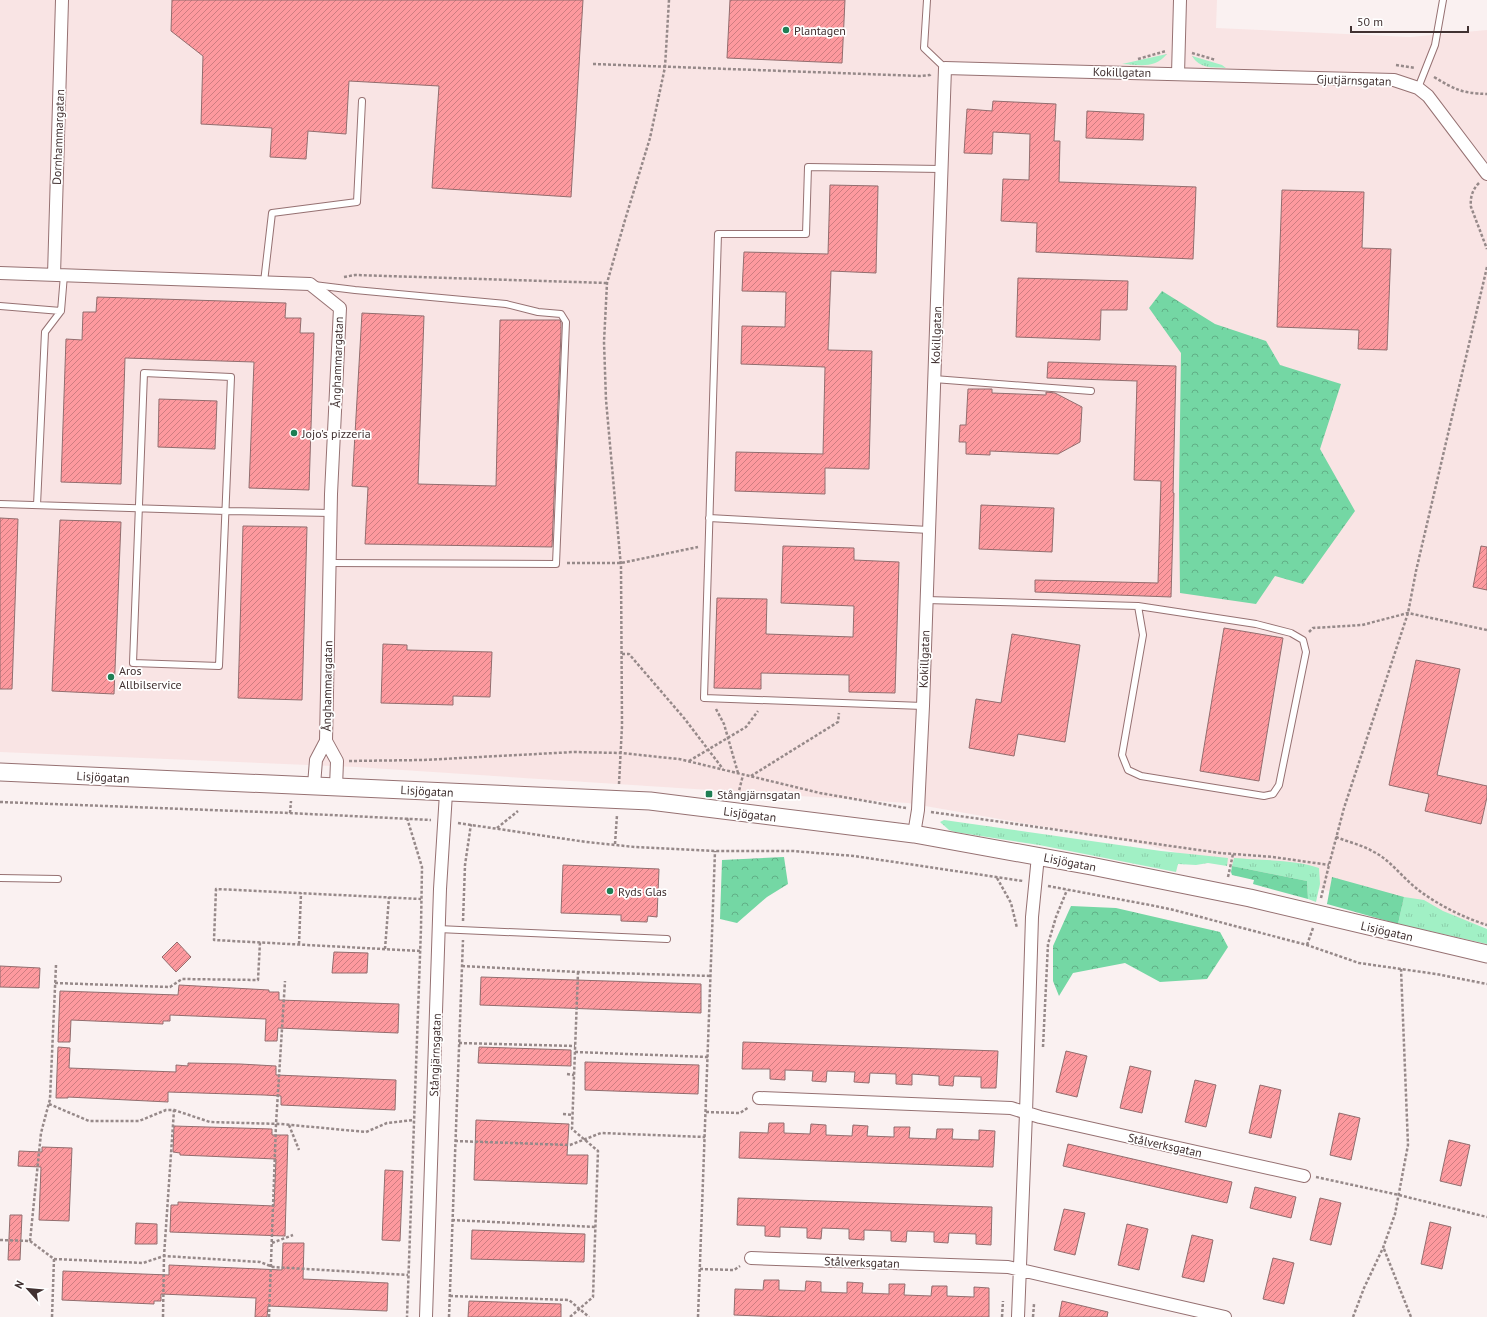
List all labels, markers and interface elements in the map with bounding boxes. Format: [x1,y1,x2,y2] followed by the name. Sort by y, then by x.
[1351,8,1468,34] scale bar
[1357,14,1383,29] text: 50 m
[794,23,846,38] place label: Plantagen
[781,25,791,35] marker: Plantagen
[1093,64,1151,80] street label: Kokillgatan
[1316,71,1392,89] street label: Gjutjärnsgatan
[49,89,67,185] street label: Dornhammargatan
[927,306,945,364] street label: Kokillgatan
[328,316,346,408] street label: Ånghammargatan
[301,426,371,441] place label: Jojo's pizzeria
[289,428,299,438] marker: Jojo's pizzeria
[915,630,933,688] street label: Kokillgatan
[319,640,335,732] street label: Ånghammargatan
[119,663,182,692] place label: Aros Allbilservice
[106,672,116,682] marker: Aros Allbilservice
[76,768,130,786] street label: Lisjögatan
[400,782,454,800] street label: Lisjögatan
[717,787,800,802] place label: Stångjärnsgatan
[704,789,714,799] marker: Stångjärnsgatan
[723,803,777,825] street label: Lisjögatan
[1043,850,1097,874] street label: Lisjögatan
[618,884,667,899] place label: Ryds Glas
[605,886,615,896] marker: Ryds Glas
[1359,918,1415,944] street label: Lisjögatan
[426,1013,444,1097] street label: Stångjärnsgatan
[1127,1130,1203,1160] street label: Stålverksgatan
[824,1253,900,1271] street label: Stålverksgatan
[8,1269,48,1309] north arrow
[11,1278,27,1291] text: N

